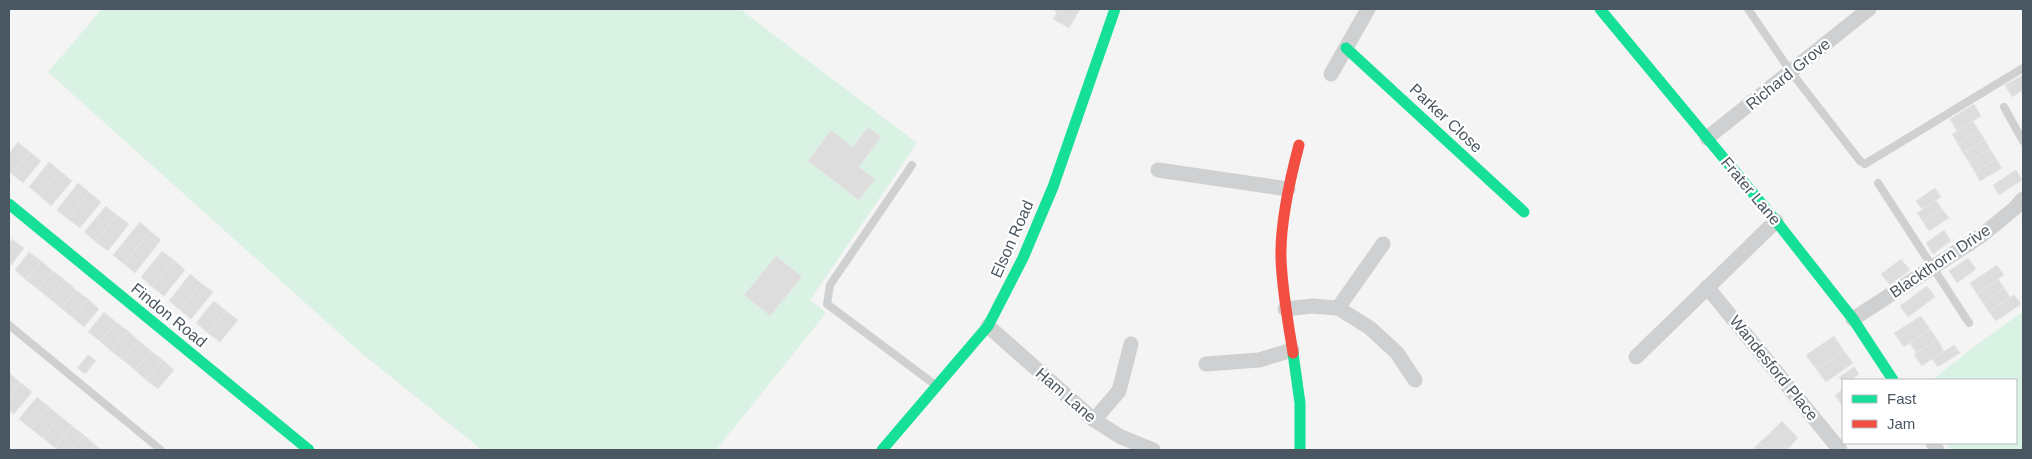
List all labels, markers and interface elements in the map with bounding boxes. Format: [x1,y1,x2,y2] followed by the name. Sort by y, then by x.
[1743,35,1834,113] street label: Richard Grove
[1406,80,1486,156] street label: Parker Close
[1718,154,1784,228] street label: Frater Lane
[987,198,1037,280] street label: Elson Road
[1887,221,1993,301] street label: Blackthorn Drive
[128,280,210,350] street label: Findon Road
[1726,312,1822,424] street label: Wandesford Place
[1033,364,1100,426] street label: Ham Lane
[1842,379,2017,444] legend
[1887,390,1917,407] text: Fast
[1887,415,1915,432] text: Jam

